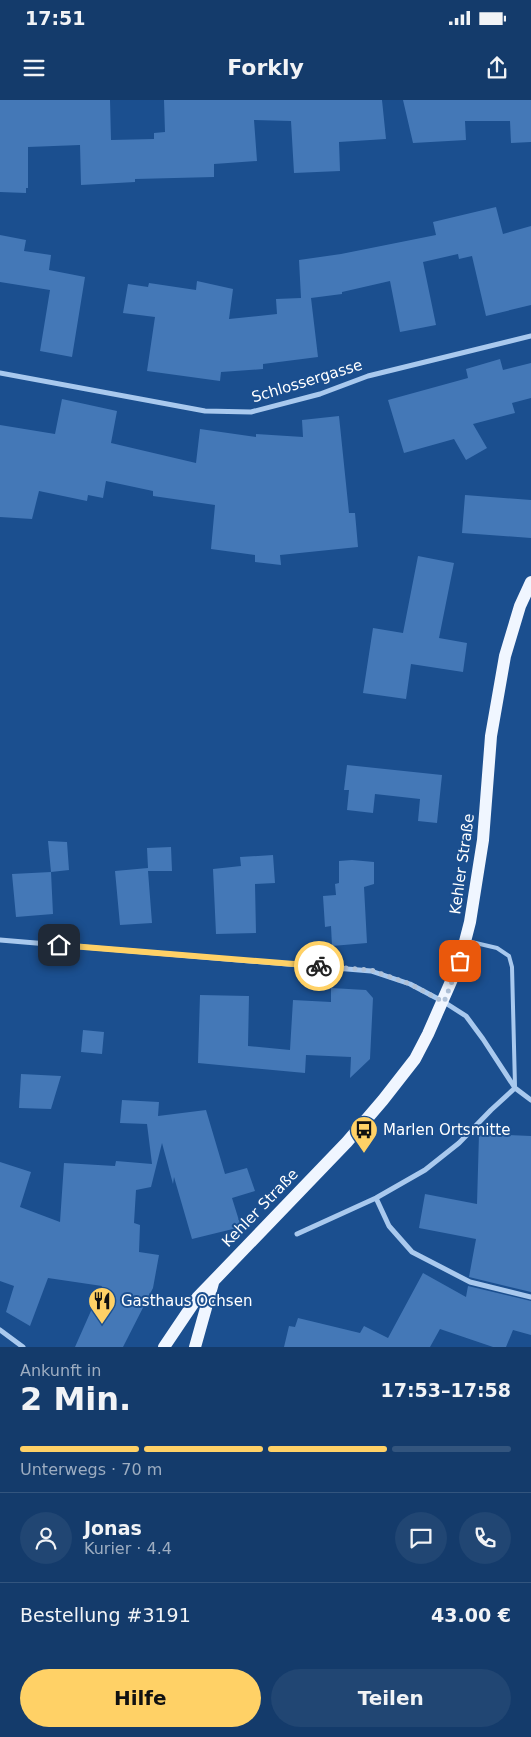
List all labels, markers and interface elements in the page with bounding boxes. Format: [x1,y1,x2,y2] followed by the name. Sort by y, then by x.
[25,7,85,29] text: 17:51
[20,54,48,82] icon: menu
[483,54,511,82] icon: share
[227,55,304,80] text: Forkly
[249,356,365,406] street label: Schlossergasse
[446,812,478,916] street label: Kehler Straße
[38,924,80,966] pin
[45,931,73,959] icon: home
[439,940,481,982] pin
[294,941,344,991] courier
[446,947,474,975] icon: bag
[305,952,333,980] icon: bike
[349,1115,379,1154] bus stop icon: Marlen Ortsmitte
[383,1121,510,1139] place label: Marlen Ortsmitte
[218,1165,302,1251] street label: Kehler Straße
[87,1286,117,1325] restaurant icon: Gasthaus Ochsen
[121,1292,252,1310] place label: Gasthaus Ochsen
[20,1361,101,1380] text: Ankunft in
[381,1379,511,1401] text: 17:53–17:58
[20,1380,131,1418] text: 2 Min.
[20,1460,162,1479] text: Unterwegs · 70 m
[20,1512,72,1564] button: person
[395,1512,447,1564] button: chat
[459,1512,511,1564] button: phone
[84,1517,142,1539] text: Jonas
[84,1539,172,1558] text: Kurier · 4.4
[20,1604,191,1626] text: Bestellung #3191
[431,1604,511,1626] text: 43.00 €
[20,1669,261,1727] button: Hilfe
[271,1669,511,1727] button: Teilen

